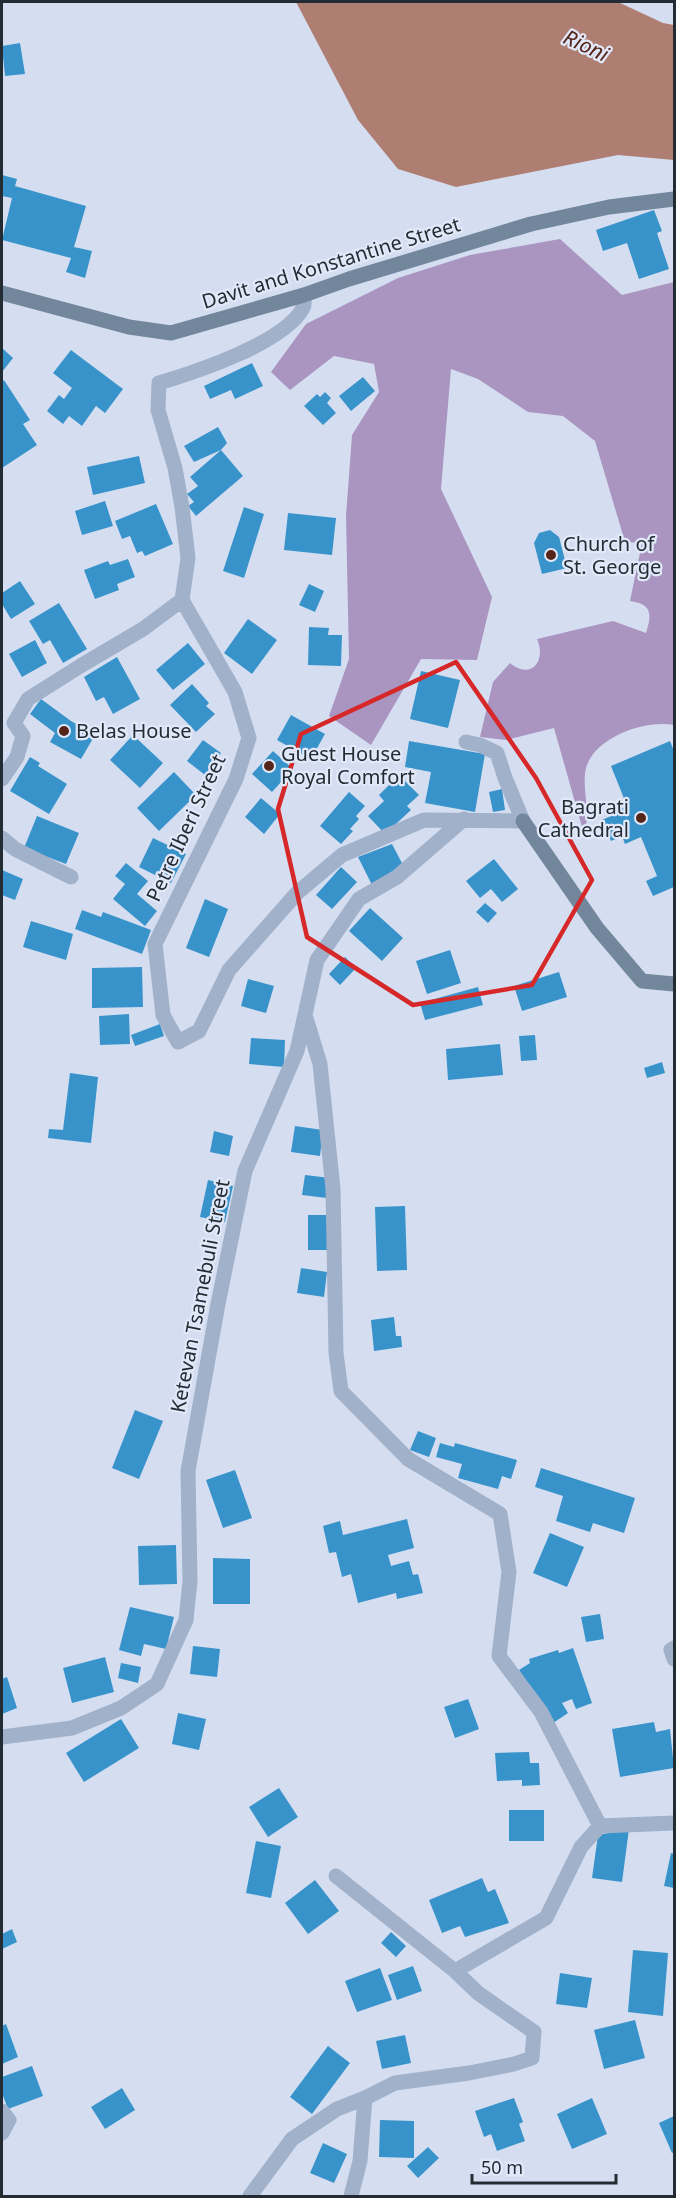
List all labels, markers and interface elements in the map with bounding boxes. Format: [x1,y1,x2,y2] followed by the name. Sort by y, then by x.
[559,23,614,68] water label: Rioni
[198,210,463,315] street label: Davit and Konstantine Street
[563,530,661,580] place label: Church of St. George
[544,548,558,562] marker: Church of St. George
[76,717,192,744] place label: Belas House
[57,724,71,738] marker: Belas House
[281,740,415,790] place label: Guest House Royal Comfort
[140,750,232,906] street label: Petre Iberi Street
[262,759,276,773] marker: Guest House Royal Comfort
[538,793,629,843] place label: Bagrati Cathedral
[634,811,648,825] marker: Bagrati Cathedral
[164,1177,235,1415] street label: Ketevan Tsamebuli Street
[472,2147,616,2185] scale bar
[481,2155,523,2179] text: 50 m

